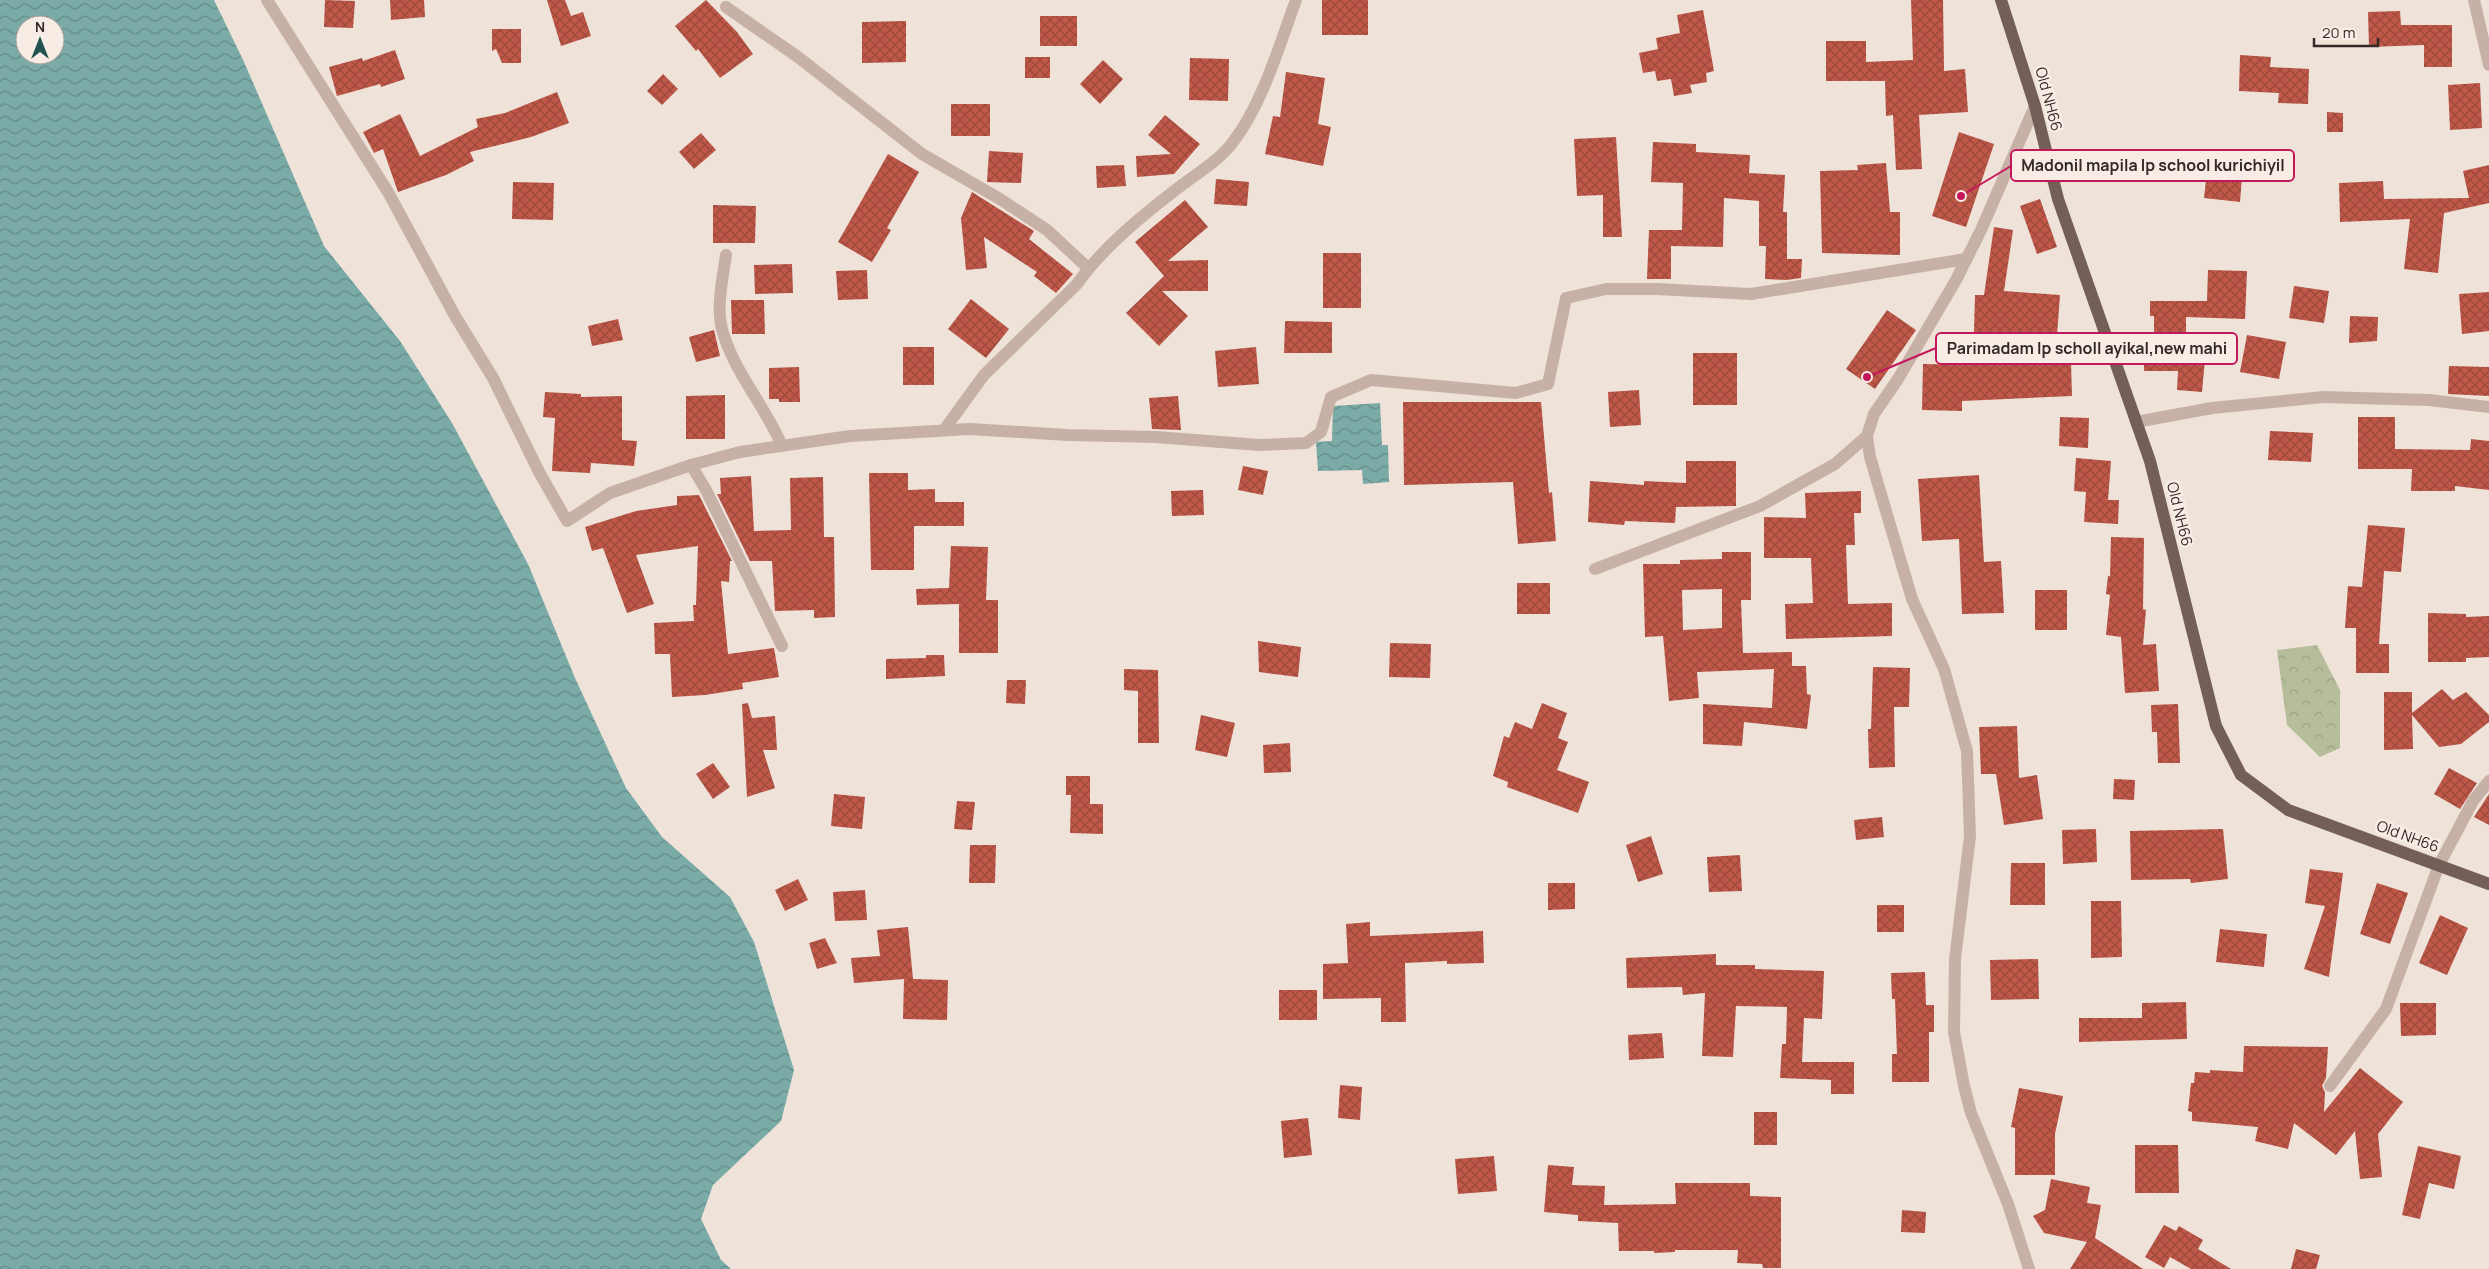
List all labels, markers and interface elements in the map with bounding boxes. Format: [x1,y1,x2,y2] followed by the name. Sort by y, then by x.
[15,15,65,65] north arrow
[2314,15,2378,47] scale bar
[35,17,45,36] text: N
[2322,22,2355,43] text: 20 m
[2030,65,2068,133] street label: Old NH66
[2011,150,2294,181] callout: Madonil mapila lp school kurichiyil
[2021,154,2285,176] text: Madonil mapila lp school kurichiyil
[1936,333,2237,364] callout: Parimadam lp scholl ayikal,new mahi
[1947,337,2227,359] text: Parimadam lp scholl ayikal,new mahi
[2162,480,2198,548] street label: Old NH66
[2374,815,2442,857] street label: Old NH66

